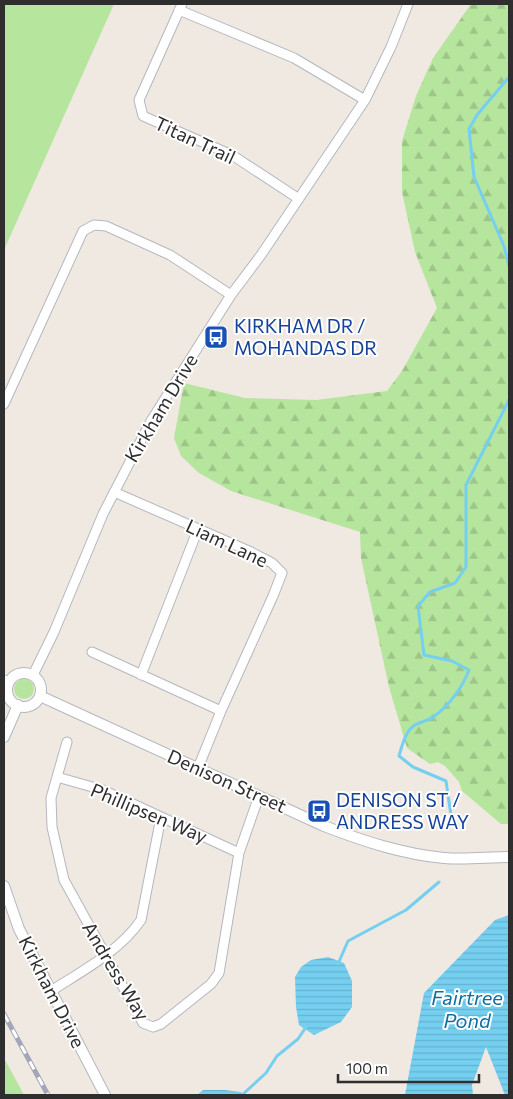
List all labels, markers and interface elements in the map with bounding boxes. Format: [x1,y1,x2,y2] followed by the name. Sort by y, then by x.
[151,111,239,168] street label: Titan Trail
[234,314,377,359] place label: KIRKHAM DR / MOHANDAS DR
[203,324,229,350] bus stop icon: KIRKHAM DR / MOHANDAS DR
[119,349,202,466] street label: Kirkham Drive
[183,514,272,571] street label: Liam Lane
[164,744,291,817] street label: Denison Street
[87,778,211,847] street label: Phillipsen Way
[336,788,469,833] place label: DENISON ST / ANDRESS WAY
[306,798,332,824] bus stop icon: DENISON ST / ANDRESS WAY
[78,917,155,1024] street label: Andress Way
[14,932,90,1052] street label: Kirkham Drive
[431,985,503,1032] water label: Fairtree Pond
[338,1052,479,1084] scale bar
[346,1059,388,1077] text: 100 m

